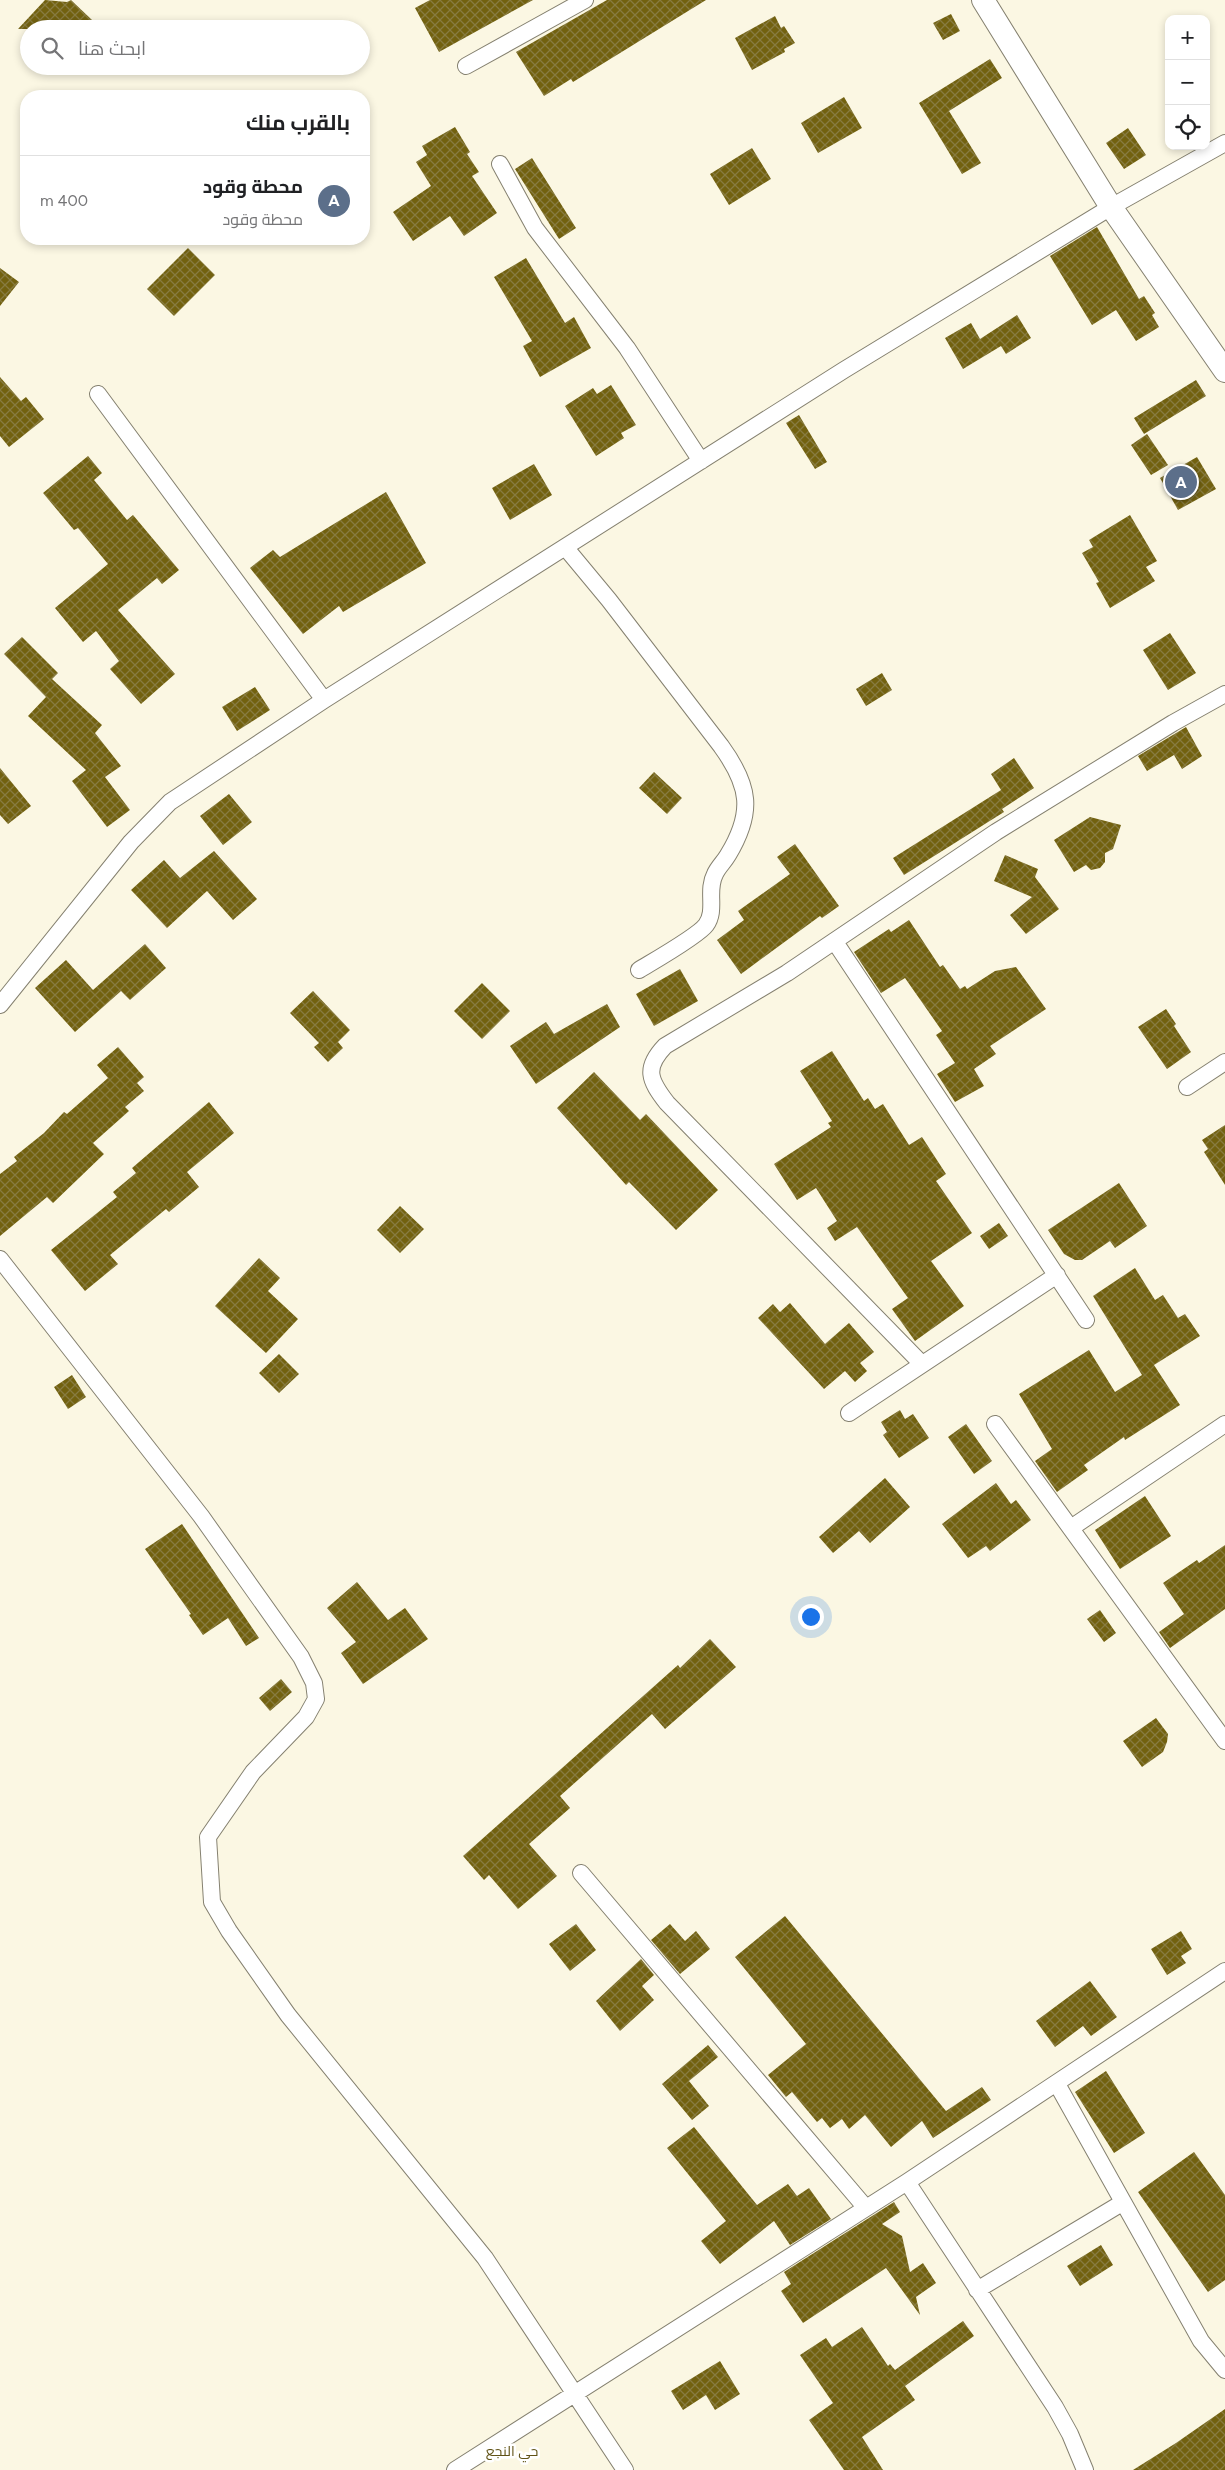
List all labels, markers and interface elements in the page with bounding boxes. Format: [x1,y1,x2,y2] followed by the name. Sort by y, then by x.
[1165,15,1210,150] map controls
[1165,15,1210,60] button: +
[20,20,370,75] search box
[38,34,66,62] icon: search
[78,37,146,60] text: ابحث هنا
[1165,60,1210,105] button: −
[1165,105,1210,150] button: locate
[246,110,350,135] text: بالقرب منك
[203,175,303,198] text: محطة وقود
[40,191,88,210] text: 400 m
[328,191,340,210] text: A
[222,210,303,229] text: محطة وقود
[1165,463,1197,501] pin: A
[798,1604,824,1630] your location
[486,2443,538,2463] district label: حي النجع

